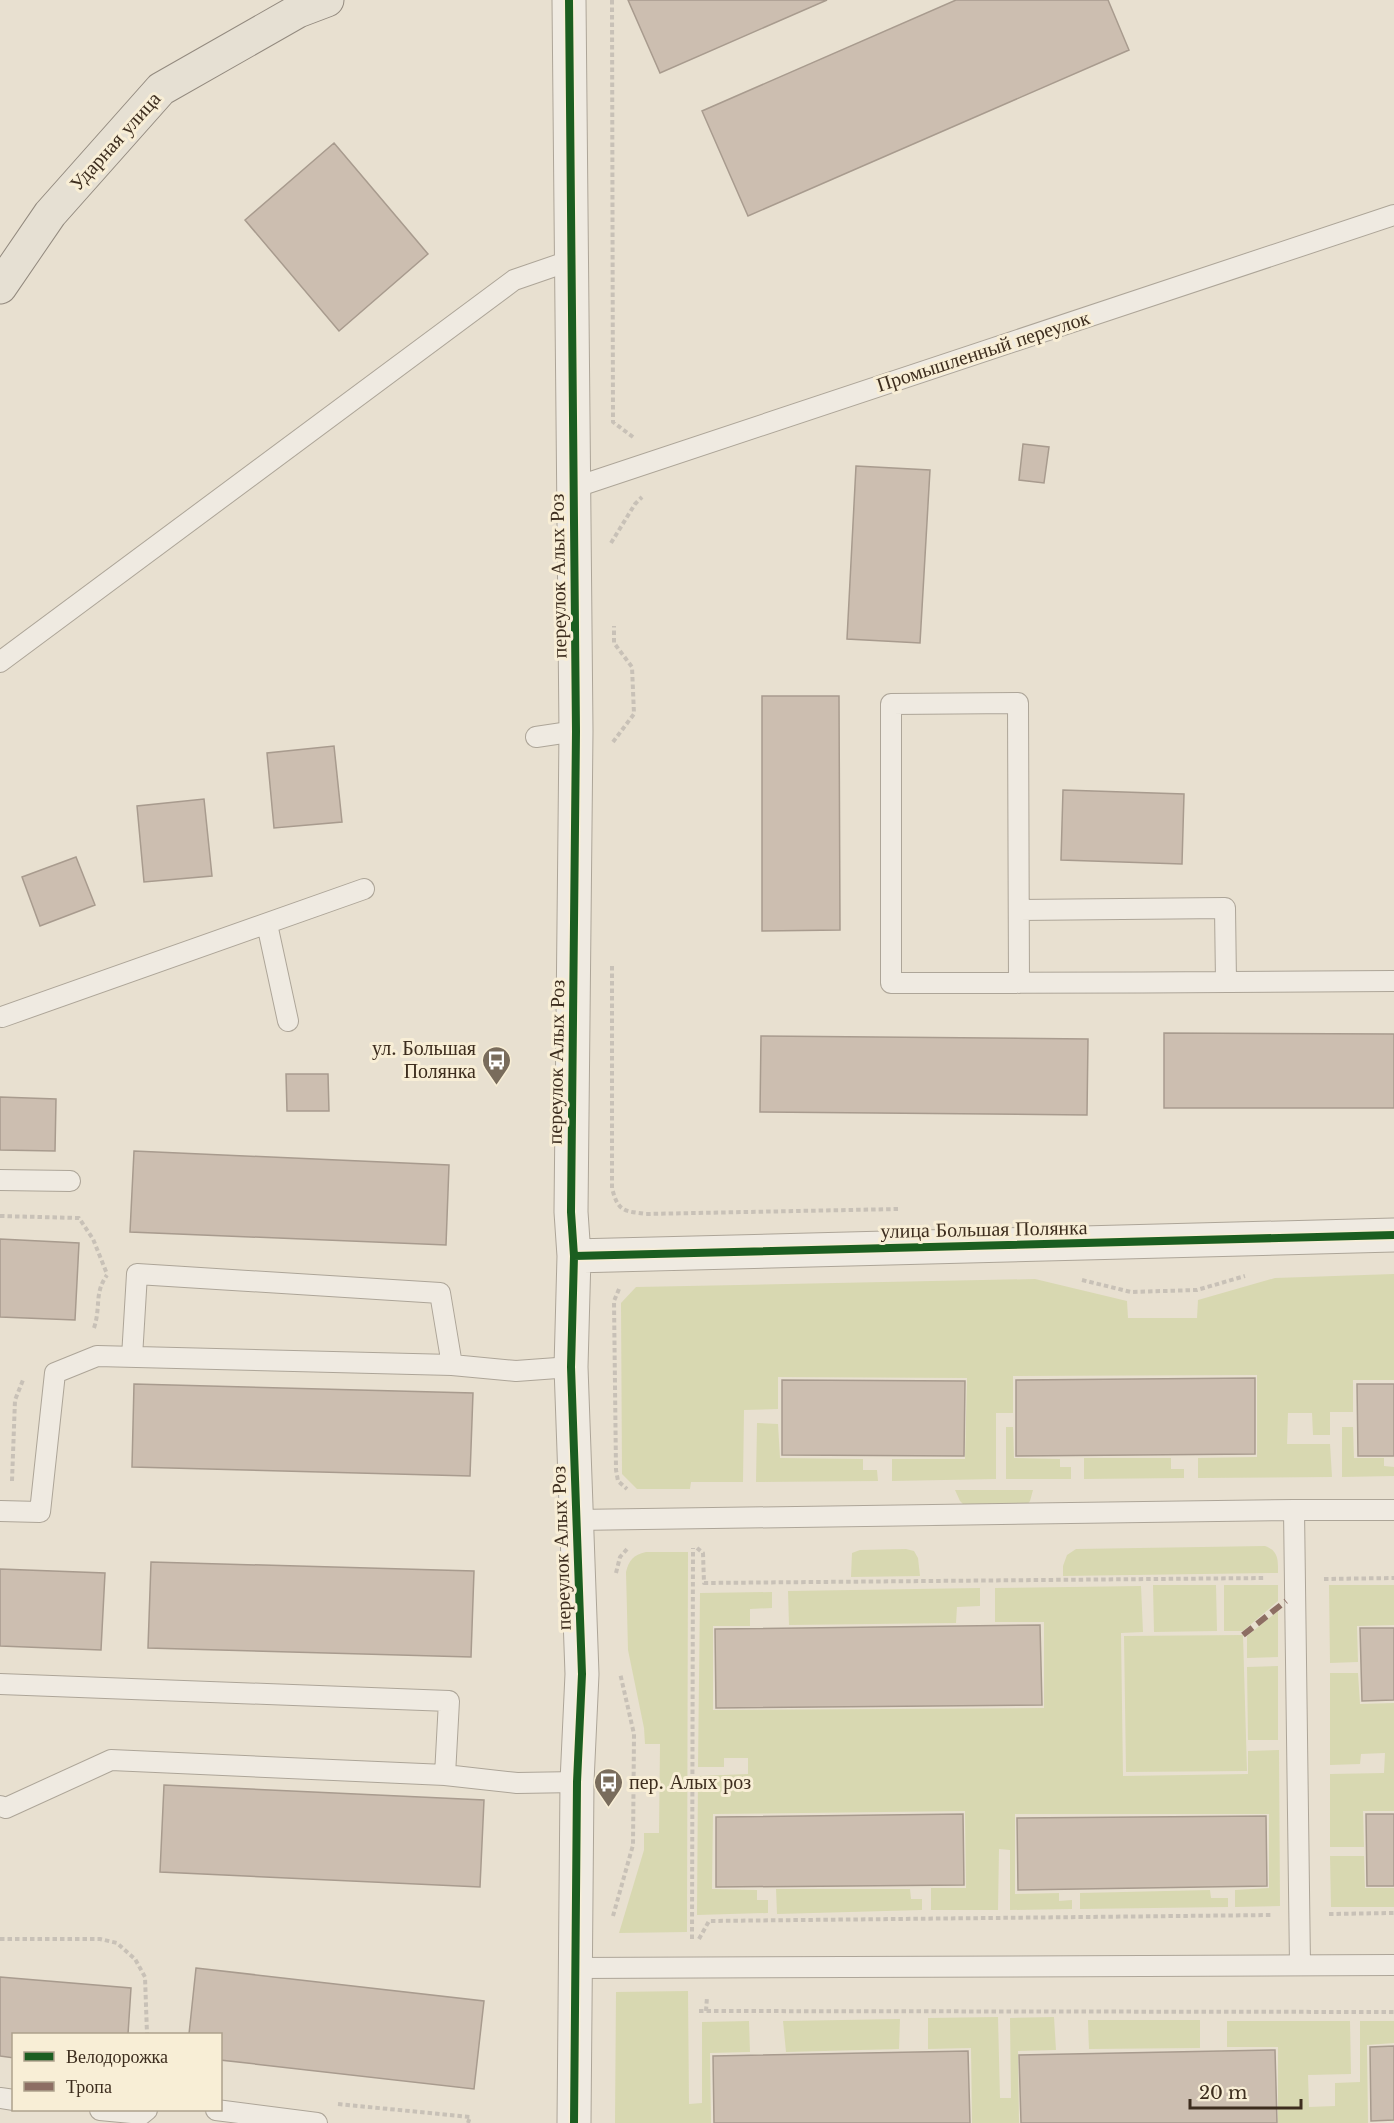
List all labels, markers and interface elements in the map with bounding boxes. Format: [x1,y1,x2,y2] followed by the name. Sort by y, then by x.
[64,87,166,195] street label: Ударная улица
[873,305,1093,397] street label: Промышленный переулок
[545,493,571,659] street label: переулок Алых Роз
[543,979,569,1145] street label: переулок Алых Роз
[372,1036,476,1083] place label: ул. Большая Полянка
[481,1044,513,1086] bus stop icon: ул. Большая Полянка
[880,1215,1088,1243] street label: улица Большая Полянка
[546,1465,576,1631] street label: переулок Алых Роз
[592,1766,624,1808] bus stop icon: пер. Алых роз
[629,1770,751,1794] place label: пер. Алых роз
[12,2033,222,2111] legend
[66,2046,168,2068] text: Велодорожка
[1190,2072,1301,2110] scale bar
[66,2076,112,2098] text: Тропа
[1199,2082,1247,2104] text: 20 m

